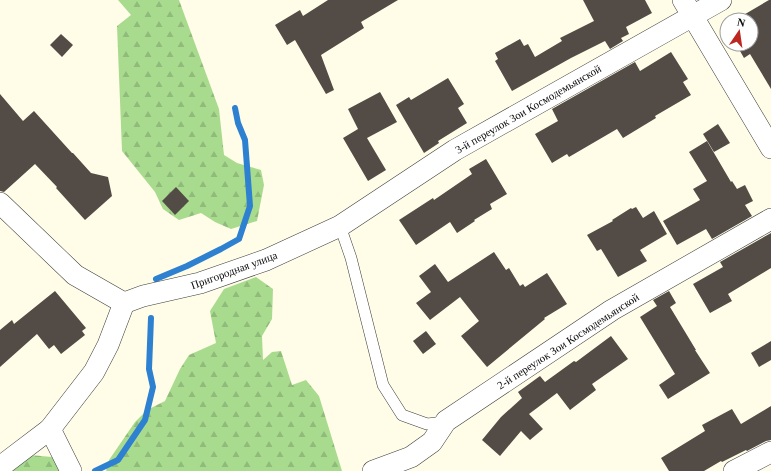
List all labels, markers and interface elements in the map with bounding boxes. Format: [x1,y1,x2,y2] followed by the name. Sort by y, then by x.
[719,12,759,52] north arrow
[736,16,747,29] text: N
[453,62,603,156] street label: 3-й переулок Зои Космодемьянской
[189,249,279,291] street label: Пригородная улица
[495,291,641,391] street label: 2-й переулок Зои Космодемьянской

